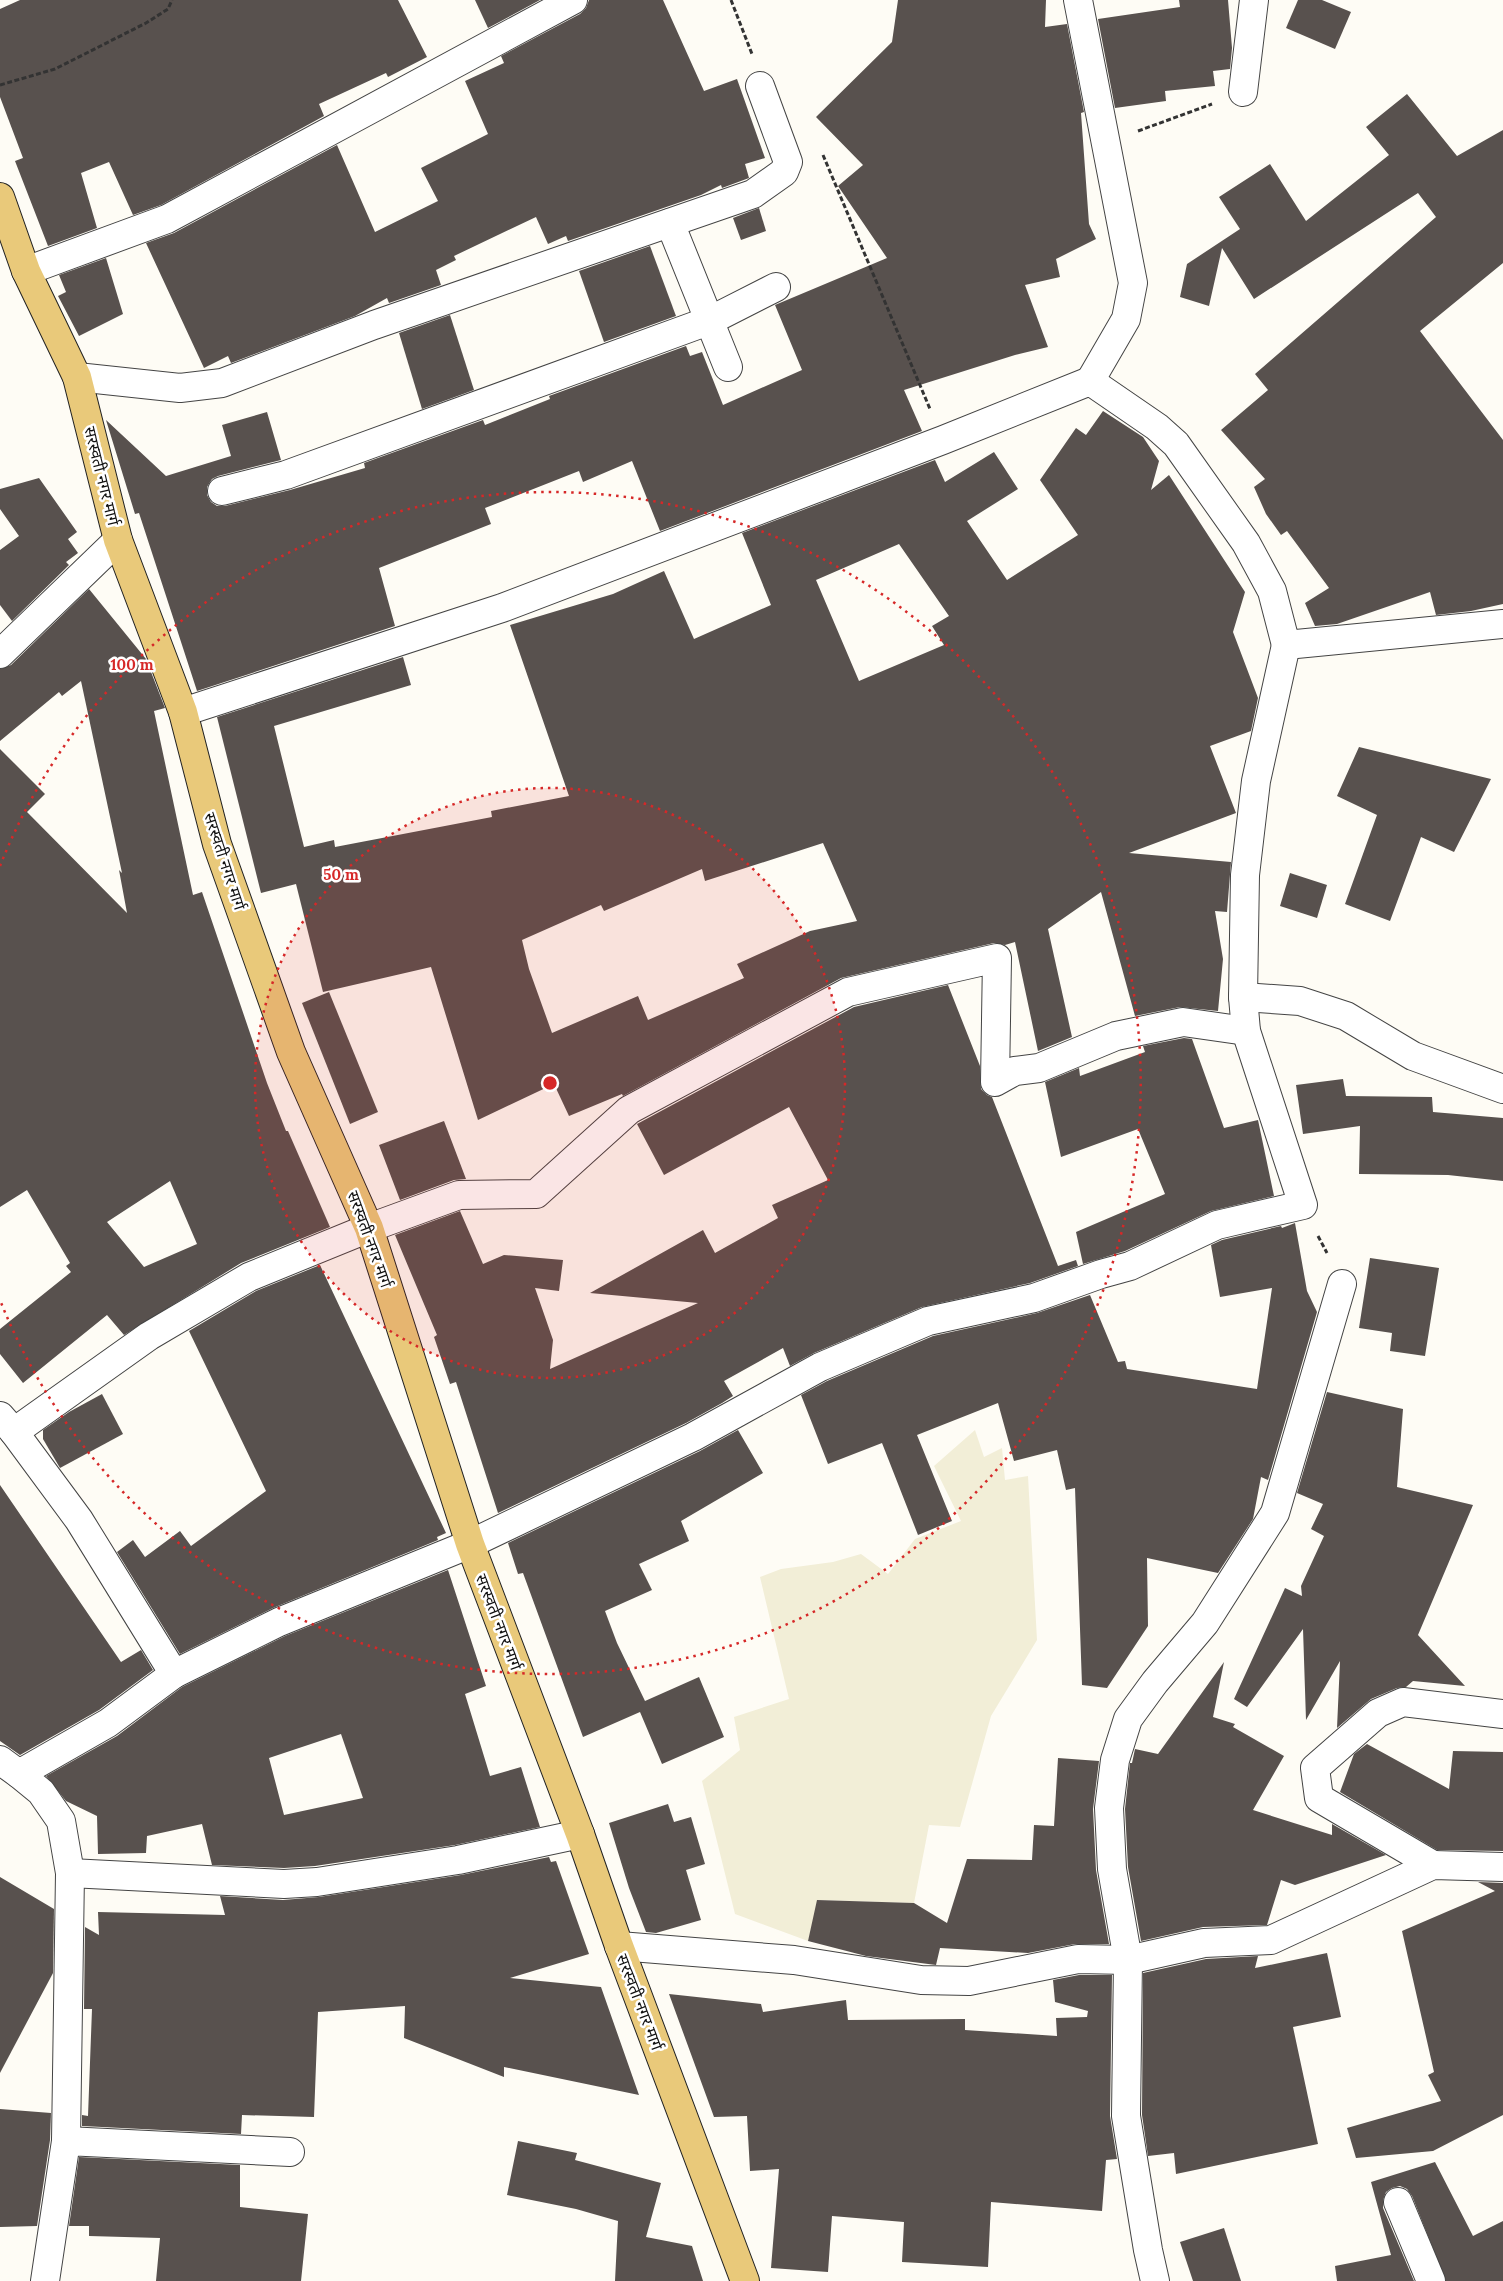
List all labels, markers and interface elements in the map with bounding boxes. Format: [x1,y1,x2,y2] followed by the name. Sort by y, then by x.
[80,424,124,529] street label: सरस्वती नगर मार्ग
[111,655,154,674] text: 100 m
[200,810,250,913] street label: सरस्वती नगर मार्ग
[323,865,359,884] text: 50 m
[541,1074,559,1092] centre of rings
[343,1188,397,1291] street label: सरस्वती नगर मार्ग
[472,1571,527,1674] street label: सरस्वती नगर मार्ग
[613,1951,668,2054] street label: सरस्वती नगर मार्ग

